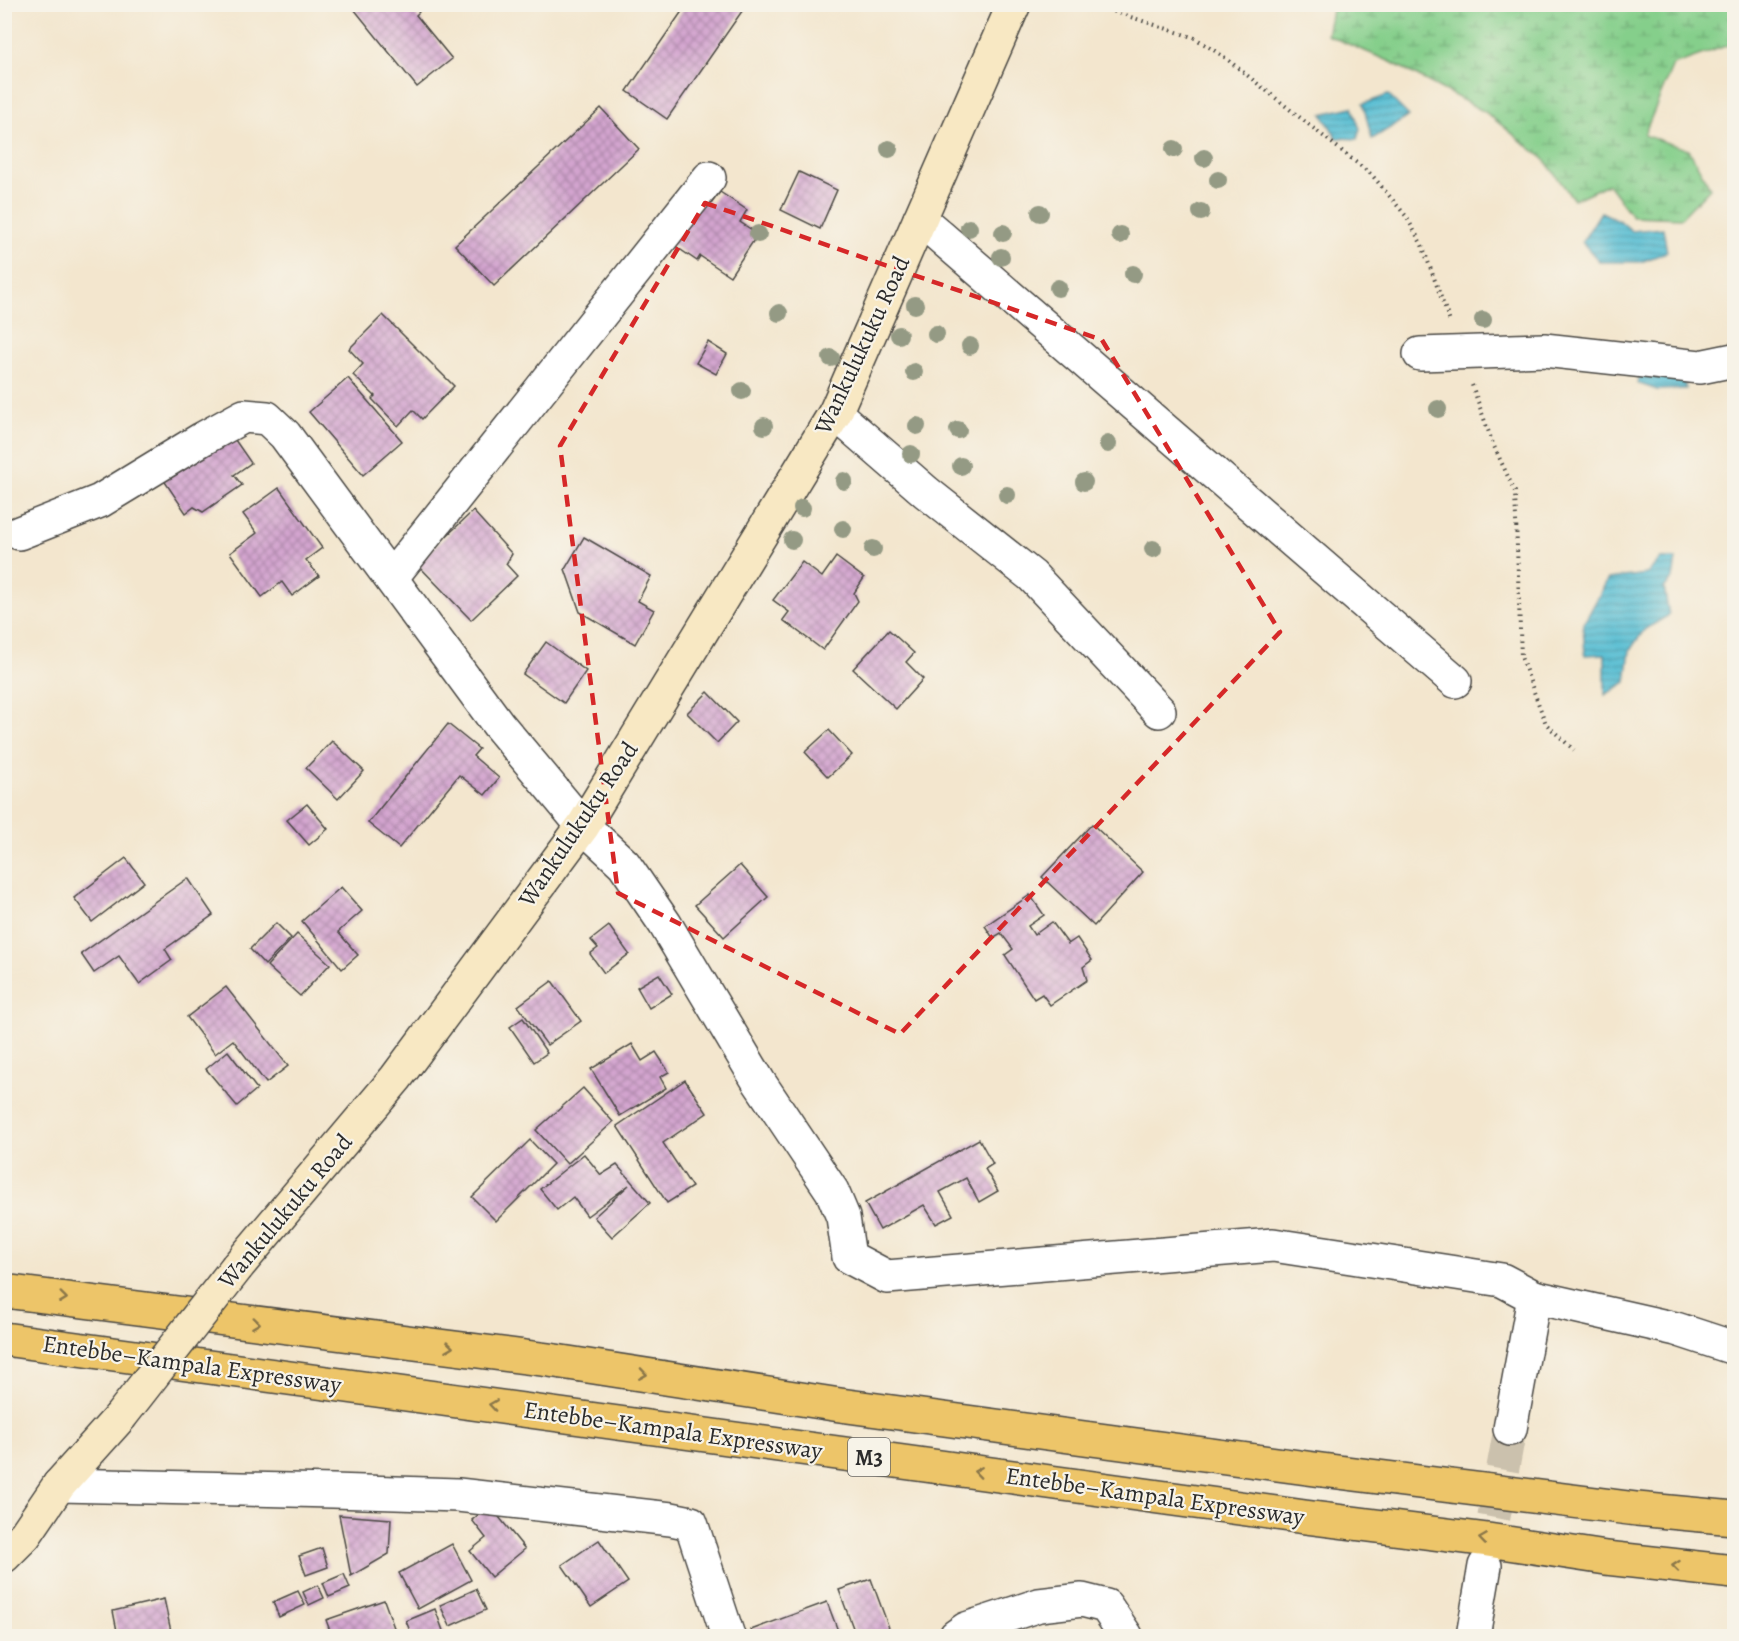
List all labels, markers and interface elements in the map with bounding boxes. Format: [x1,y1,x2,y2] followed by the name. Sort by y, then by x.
[806,251,917,440] street label: Wankulukuku Road
[510,735,645,914] street label: Wankulukuku Road
[210,1127,359,1296] street label: Wankulukuku Road
[58,1291,67,1304] one-way arrow
[251,1316,261,1328] one-way arrow
[41,1327,344,1401] street label: Entebbe–Kampala Expressway
[445,1341,454,1353] one-way arrow
[638,1368,647,1380] one-way arrow
[522,1393,825,1467] street label: Entebbe–Kampala Expressway
[489,1399,498,1411] one-way arrow
[848,1438,890,1476] road number: M3
[1004,1459,1307,1533] street label: Entebbe–Kampala Expressway
[973,1466,982,1478] one-way arrow
[1479,1534,1488,1546] one-way arrow
[1672,1560,1681,1573] one-way arrow

